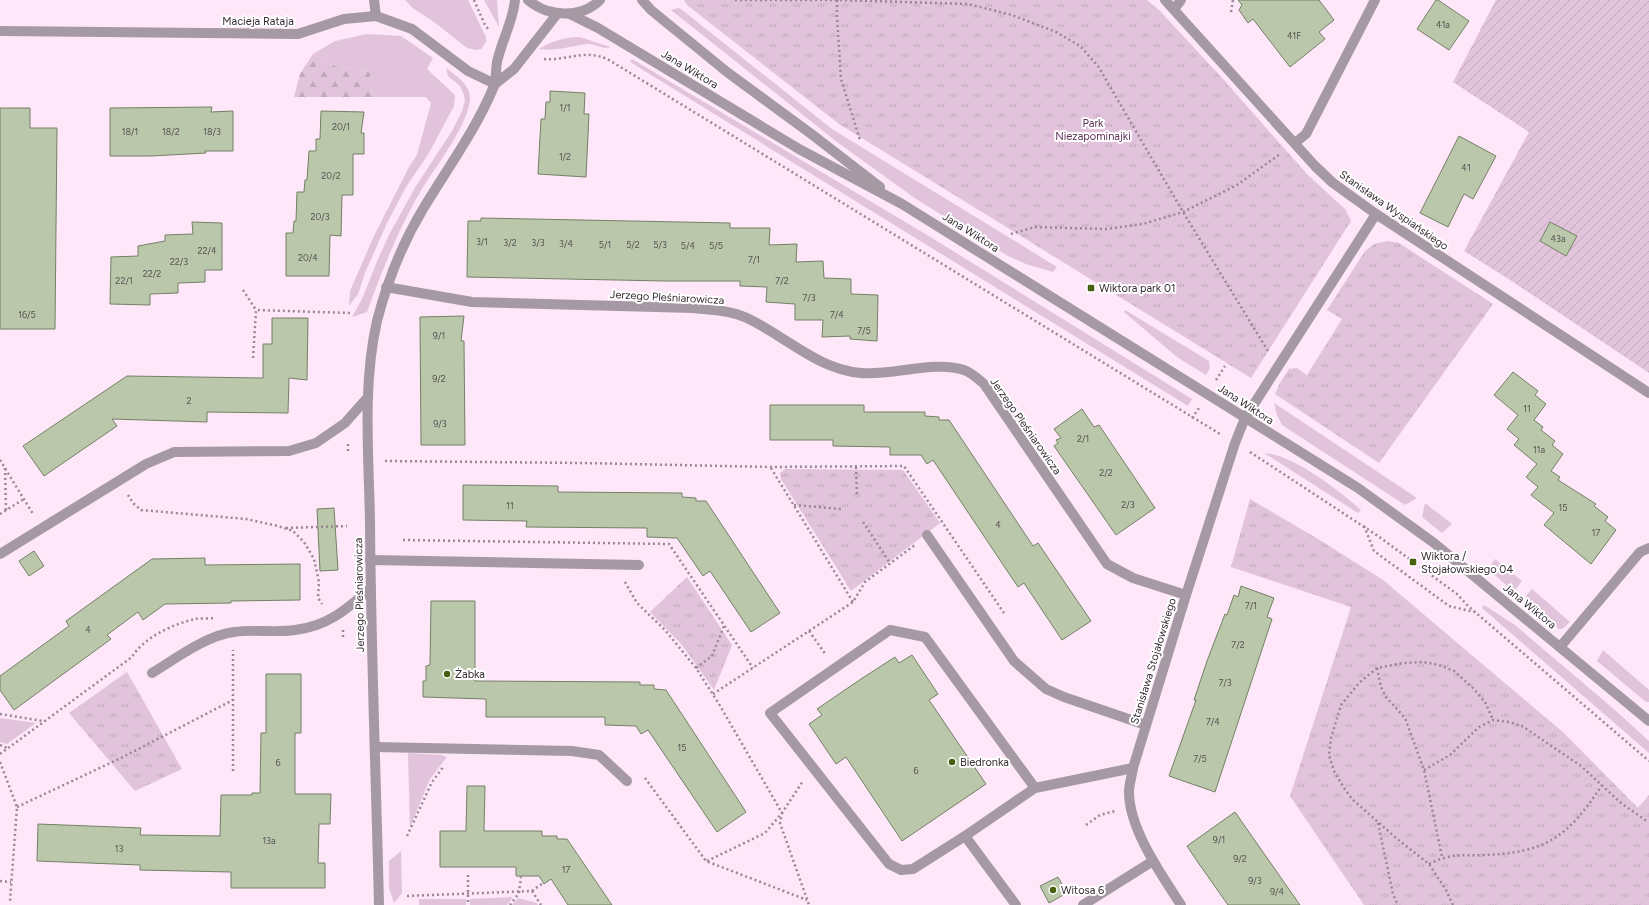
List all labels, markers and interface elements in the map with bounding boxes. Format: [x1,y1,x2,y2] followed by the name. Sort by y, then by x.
[222,15,294,28] street label: Macieja Rataja
[1436,19,1450,30] house number: 41a
[1287,30,1301,41] house number: 41F
[659,47,721,91] street label: Jana Wiktora
[560,102,570,113] house number: 1/1
[1055,117,1131,143] park label: Park Niezapominajki
[332,121,350,132] house number: 20/1
[122,126,138,137] house number: 18/1
[162,126,180,137] house number: 18/2
[203,126,221,137] house number: 18/3
[559,151,571,162] house number: 1/2
[1461,162,1471,173] house number: 41
[1337,168,1451,253] street label: Stanisława Wyspiańskiego
[321,170,341,181] house number: 20/2
[940,210,1001,255] street label: Jana Wiktora
[310,211,330,222] house number: 20/3
[1550,233,1566,244] house number: 43a
[476,236,488,247] house number: 3/1
[503,237,517,248] house number: 3/2
[531,237,545,248] house number: 3/3
[559,238,573,249] house number: 3/4
[599,239,611,250] house number: 5/1
[626,239,640,250] house number: 5/2
[653,239,667,250] house number: 5/3
[681,240,696,251] house number: 5/4
[709,240,723,251] house number: 5/5
[197,245,217,256] house number: 22/4
[298,252,318,263] house number: 20/4
[748,254,760,265] house number: 7/1
[170,256,188,267] house number: 22/3
[143,268,161,279] house number: 22/2
[115,275,133,286] house number: 22/1
[775,275,789,286] house number: 7/2
[1099,282,1175,295] place label: Wiktora park 01
[1086,283,1096,293] marker: Wiktora park 01
[609,288,725,307] street label: Jerzego Pleśniarowicza
[802,292,816,303] house number: 7/3
[18,309,36,320] house number: 16/5
[830,309,844,320] house number: 7/4
[857,325,871,336] house number: 7/5
[433,330,445,341] house number: 9/1
[432,373,446,384] house number: 9/2
[987,376,1064,477] street label: Jerzego Pleśniarowicza
[1215,382,1276,427] street label: Jana Wiktora
[186,395,192,406] house number: 2
[1523,403,1531,414] house number: 11
[433,418,447,429] house number: 9/3
[1077,433,1089,444] house number: 2/1
[1533,444,1545,455] house number: 11a
[1099,467,1113,478] house number: 2/2
[1121,499,1135,510] house number: 2/3
[506,500,514,511] house number: 11
[1559,502,1567,513] house number: 15
[995,519,1001,530] house number: 4
[1592,527,1600,538] house number: 17
[352,538,367,652] street label: Jerzego Pleśniarowicza
[1421,550,1513,576] place label: Wiktora / Stojałowskiego 04
[1408,557,1418,567] marker: Wiktora / Stojałowskiego 04
[1501,581,1559,632] street label: Jana Wiktora
[1128,596,1179,726] street label: Stanisława Stojałowskiego
[1245,600,1257,611] house number: 7/1
[85,624,91,635] house number: 4
[1231,639,1245,650] house number: 7/2
[455,668,485,681] place label: Żabka
[442,669,452,679] marker: Żabka
[1218,677,1232,688] house number: 7/3
[1206,716,1220,727] house number: 7/4
[678,742,686,753] house number: 15
[1193,753,1207,764] house number: 7/5
[960,756,1009,769] place label: Biedronka
[275,757,281,768] house number: 6
[947,757,957,767] marker: Biedronka
[913,765,919,776] house number: 6
[1213,834,1225,845] house number: 9/1
[262,835,276,846] house number: 13a
[115,843,123,854] house number: 13
[1233,853,1247,864] house number: 9/2
[562,864,570,875] house number: 17
[1248,875,1262,886] house number: 9/3
[1061,884,1104,897] place label: Witosa 6
[1048,885,1058,895] marker: Witosa 6
[1270,886,1285,897] house number: 9/4

